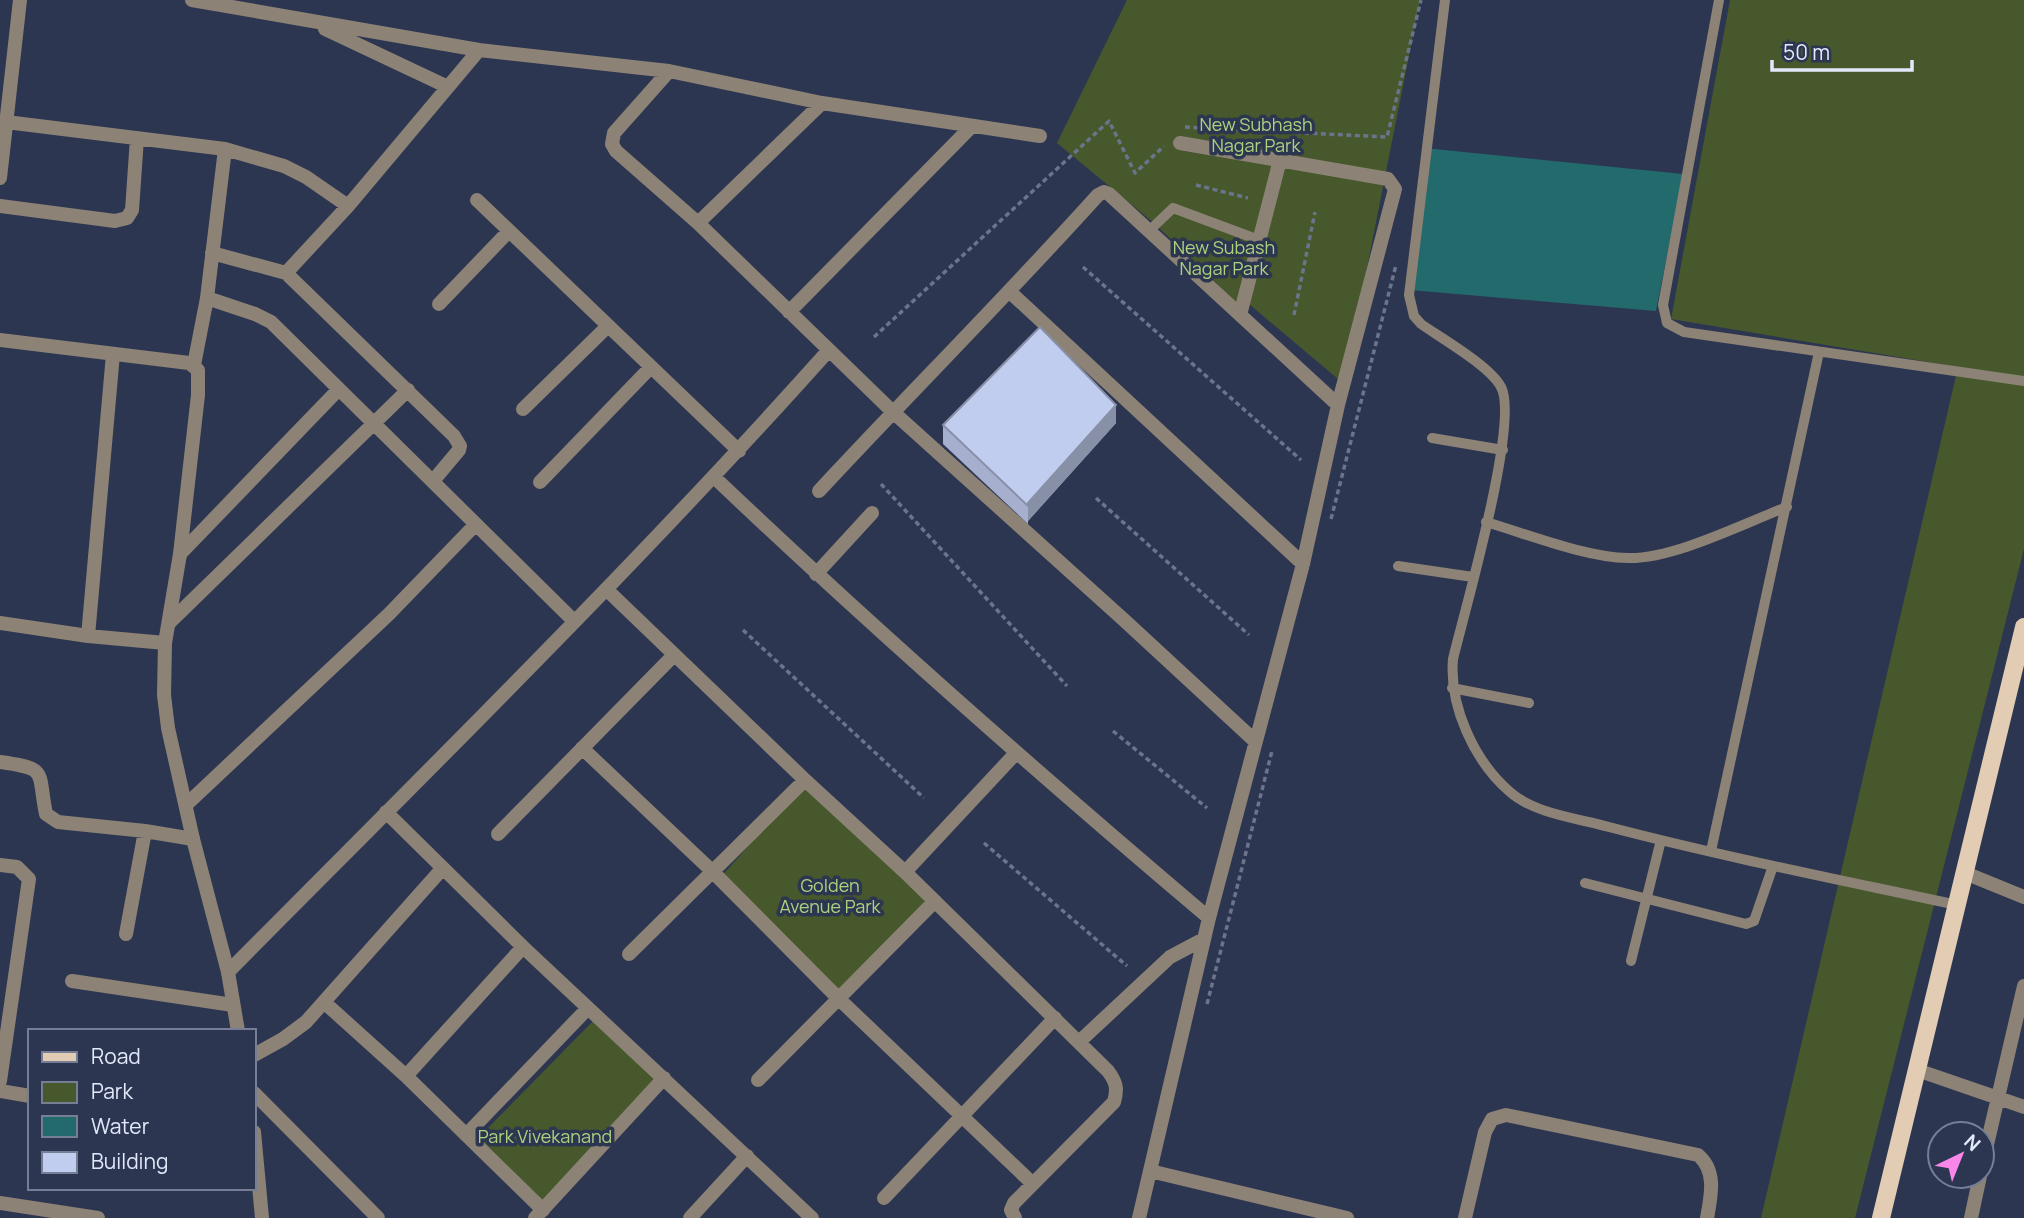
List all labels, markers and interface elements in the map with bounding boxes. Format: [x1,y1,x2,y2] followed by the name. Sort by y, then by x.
[1772,28,1912,72] scale bar
[1783,38,1830,66] text: 50 m
[1199,112,1313,157] park label: New Subhash Nagar Park
[1173,235,1275,280] park label: New Subash Nagar Park
[779,873,882,918] park label: Golden Avenue Park
[28,1029,256,1190] legend
[91,1042,141,1070] text: Road
[91,1077,133,1105] text: Park
[91,1112,150,1140] text: Water
[1926,1120,1996,1190] north arrow
[478,1124,612,1148] park label: Park Vivekanand
[1959,1128,1986,1157] text: N
[91,1147,168,1175] text: Building

